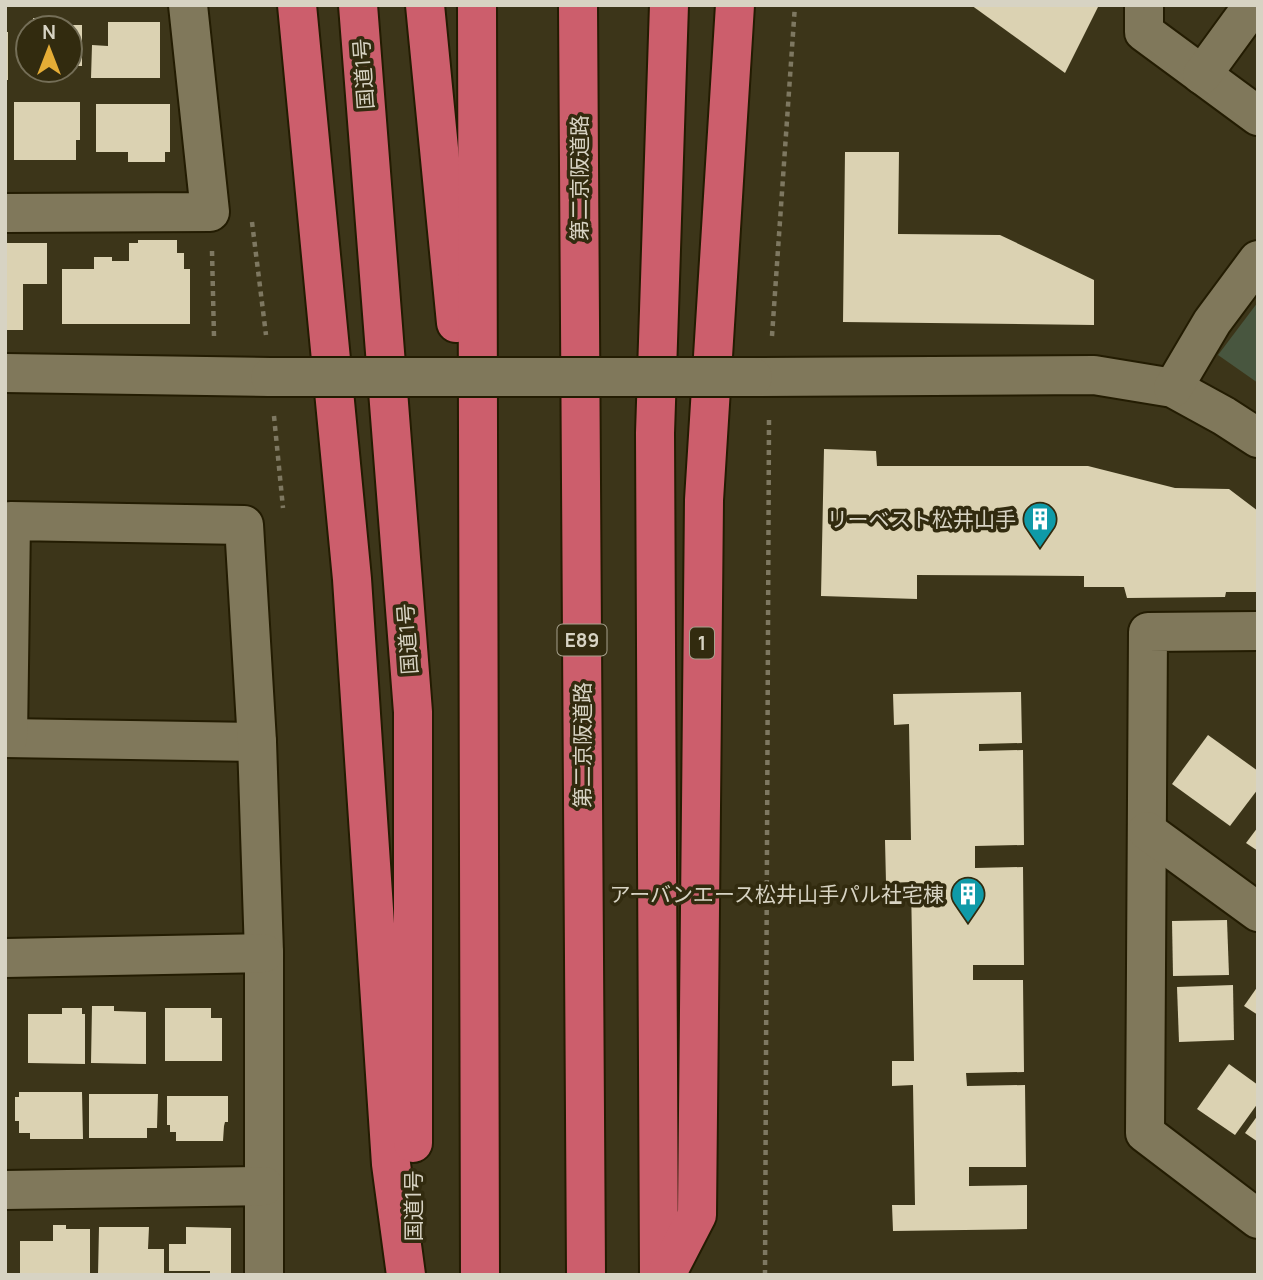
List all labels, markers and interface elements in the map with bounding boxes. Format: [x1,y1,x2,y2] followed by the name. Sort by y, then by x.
[14,14,84,84] north arrow
[42,19,56,45] text: N
[347,38,379,110] street label: 国道1号
[565,115,593,241] street label: 第二京阪道路
[1021,500,1059,549] building icon: リーベスト松井山手
[827,505,1016,533] place label: リーベスト松井山手
[391,603,423,675] street label: 国道1号
[558,624,606,656] road number: E89
[690,628,714,658] road number: 1
[568,682,596,808] street label: 第二京阪道路
[949,875,987,924] building icon: アーバンエース松井山手パル社宅棟
[609,880,944,908] place label: アーバンエース松井山手パル社宅棟
[399,1170,427,1242] street label: 国道1号

